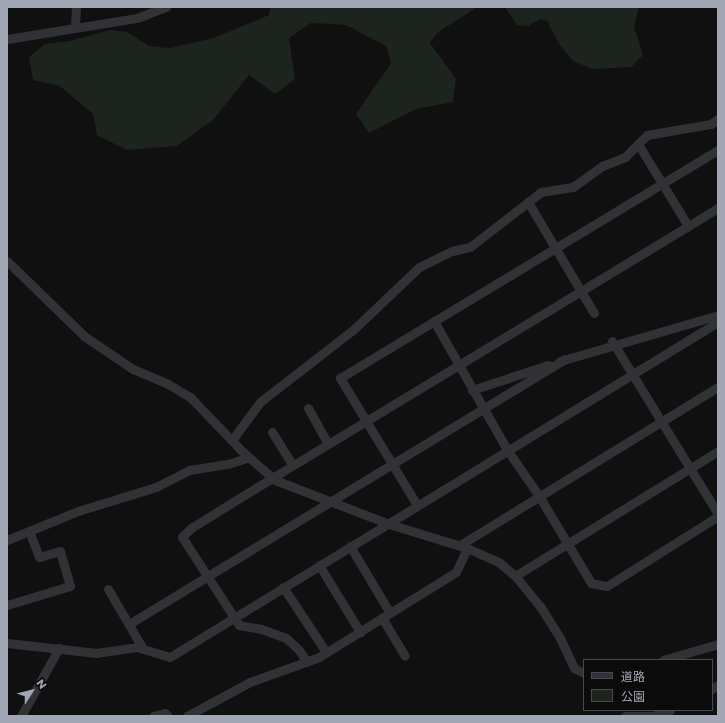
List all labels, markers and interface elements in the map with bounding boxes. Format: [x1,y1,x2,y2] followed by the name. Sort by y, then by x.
[583,659,713,711] legend
[621,669,645,684] text: 道路
[12,671,52,711] north arrow
[33,676,50,692] text: N
[621,689,645,704] text: 公園

